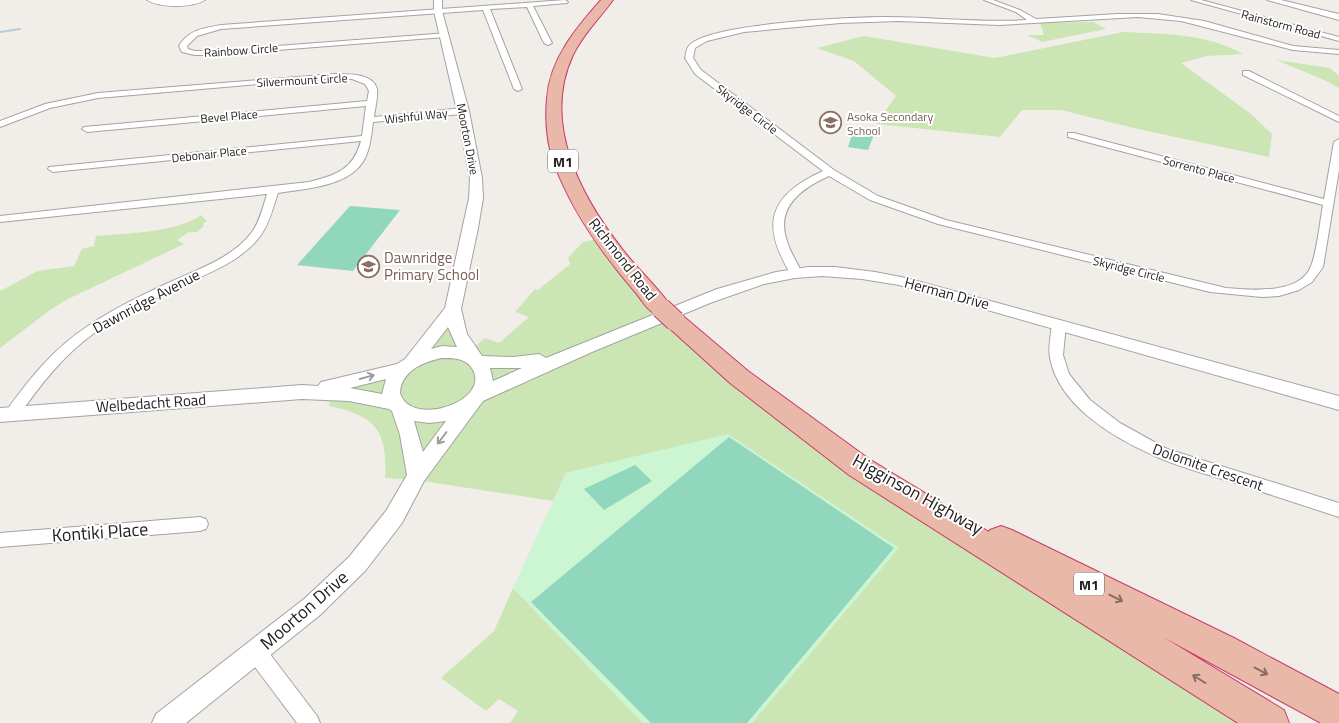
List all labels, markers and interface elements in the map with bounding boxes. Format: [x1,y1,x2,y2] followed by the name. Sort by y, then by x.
[1239,4,1323,44] street label: Rainstorm Road
[203,38,279,62] street label: Rainbow Circle
[256,68,348,92] street label: Silvermount Circle
[712,79,782,139] street label: Skyridge Circle
[452,101,484,177] street label: Moorton Drive
[384,103,449,129] street label: Wishful Way
[199,104,259,128] street label: Bevel Place
[847,107,933,140] place label: Asoka Secondary School
[819,111,843,135] school or university icon: Asoka Secondary School
[170,141,248,167] street label: Debonair Place
[548,150,578,172] road number: M1
[1161,150,1237,188] street label: Sorrento Place
[583,213,663,305] street label: Richmond Road
[384,246,479,286] place label: Dawnridge Primary School
[1091,251,1167,287] street label: Skyridge Circle
[356,254,380,278] school or university icon: Dawnridge Primary School
[88,263,204,339] street label: Dawnridge Avenue
[902,271,992,315] street label: Herman Drive
[358,372,374,382] one-way arrow
[95,388,207,418] street label: Welbedacht Road
[437,431,448,444] one-way arrow
[1149,437,1267,497] street label: Dolomite Crescent
[848,447,989,541] street label: Higginson Highway
[51,515,149,549] street label: Kontiki Place
[254,564,354,656] street label: Moorton Drive
[1074,572,1104,596] road number: M1
[1108,594,1123,603] one-way arrow
[1253,667,1268,676] one-way arrow
[1193,674,1207,684] one-way arrow

